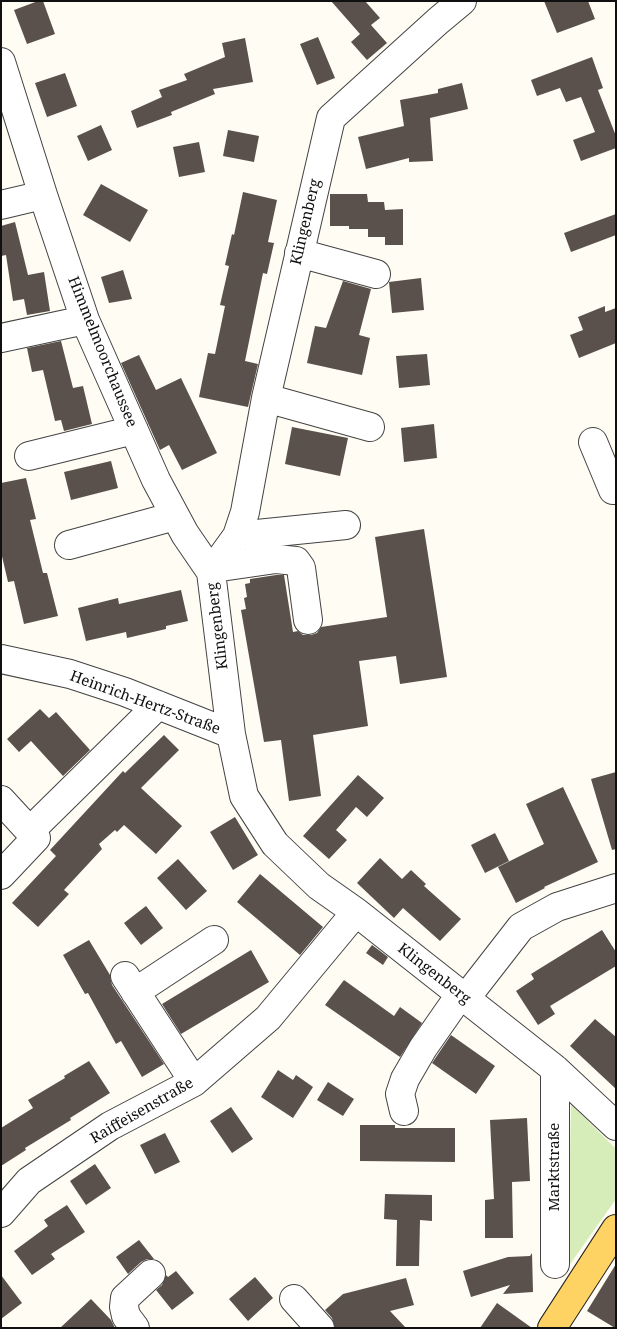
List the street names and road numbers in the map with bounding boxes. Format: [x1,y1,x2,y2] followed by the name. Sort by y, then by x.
[287,177,325,267] street label: Klingenberg
[64,274,140,430] street label: Himmelmoorchaussee
[204,581,232,671] street label: Klingenberg
[67,667,223,739] street label: Heinrich-Hertz-Straße
[394,940,474,1008] street label: Klingenberg
[87,1074,197,1148] street label: Raiffeisenstraße
[546,1123,564,1211] street label: Marktstraße

